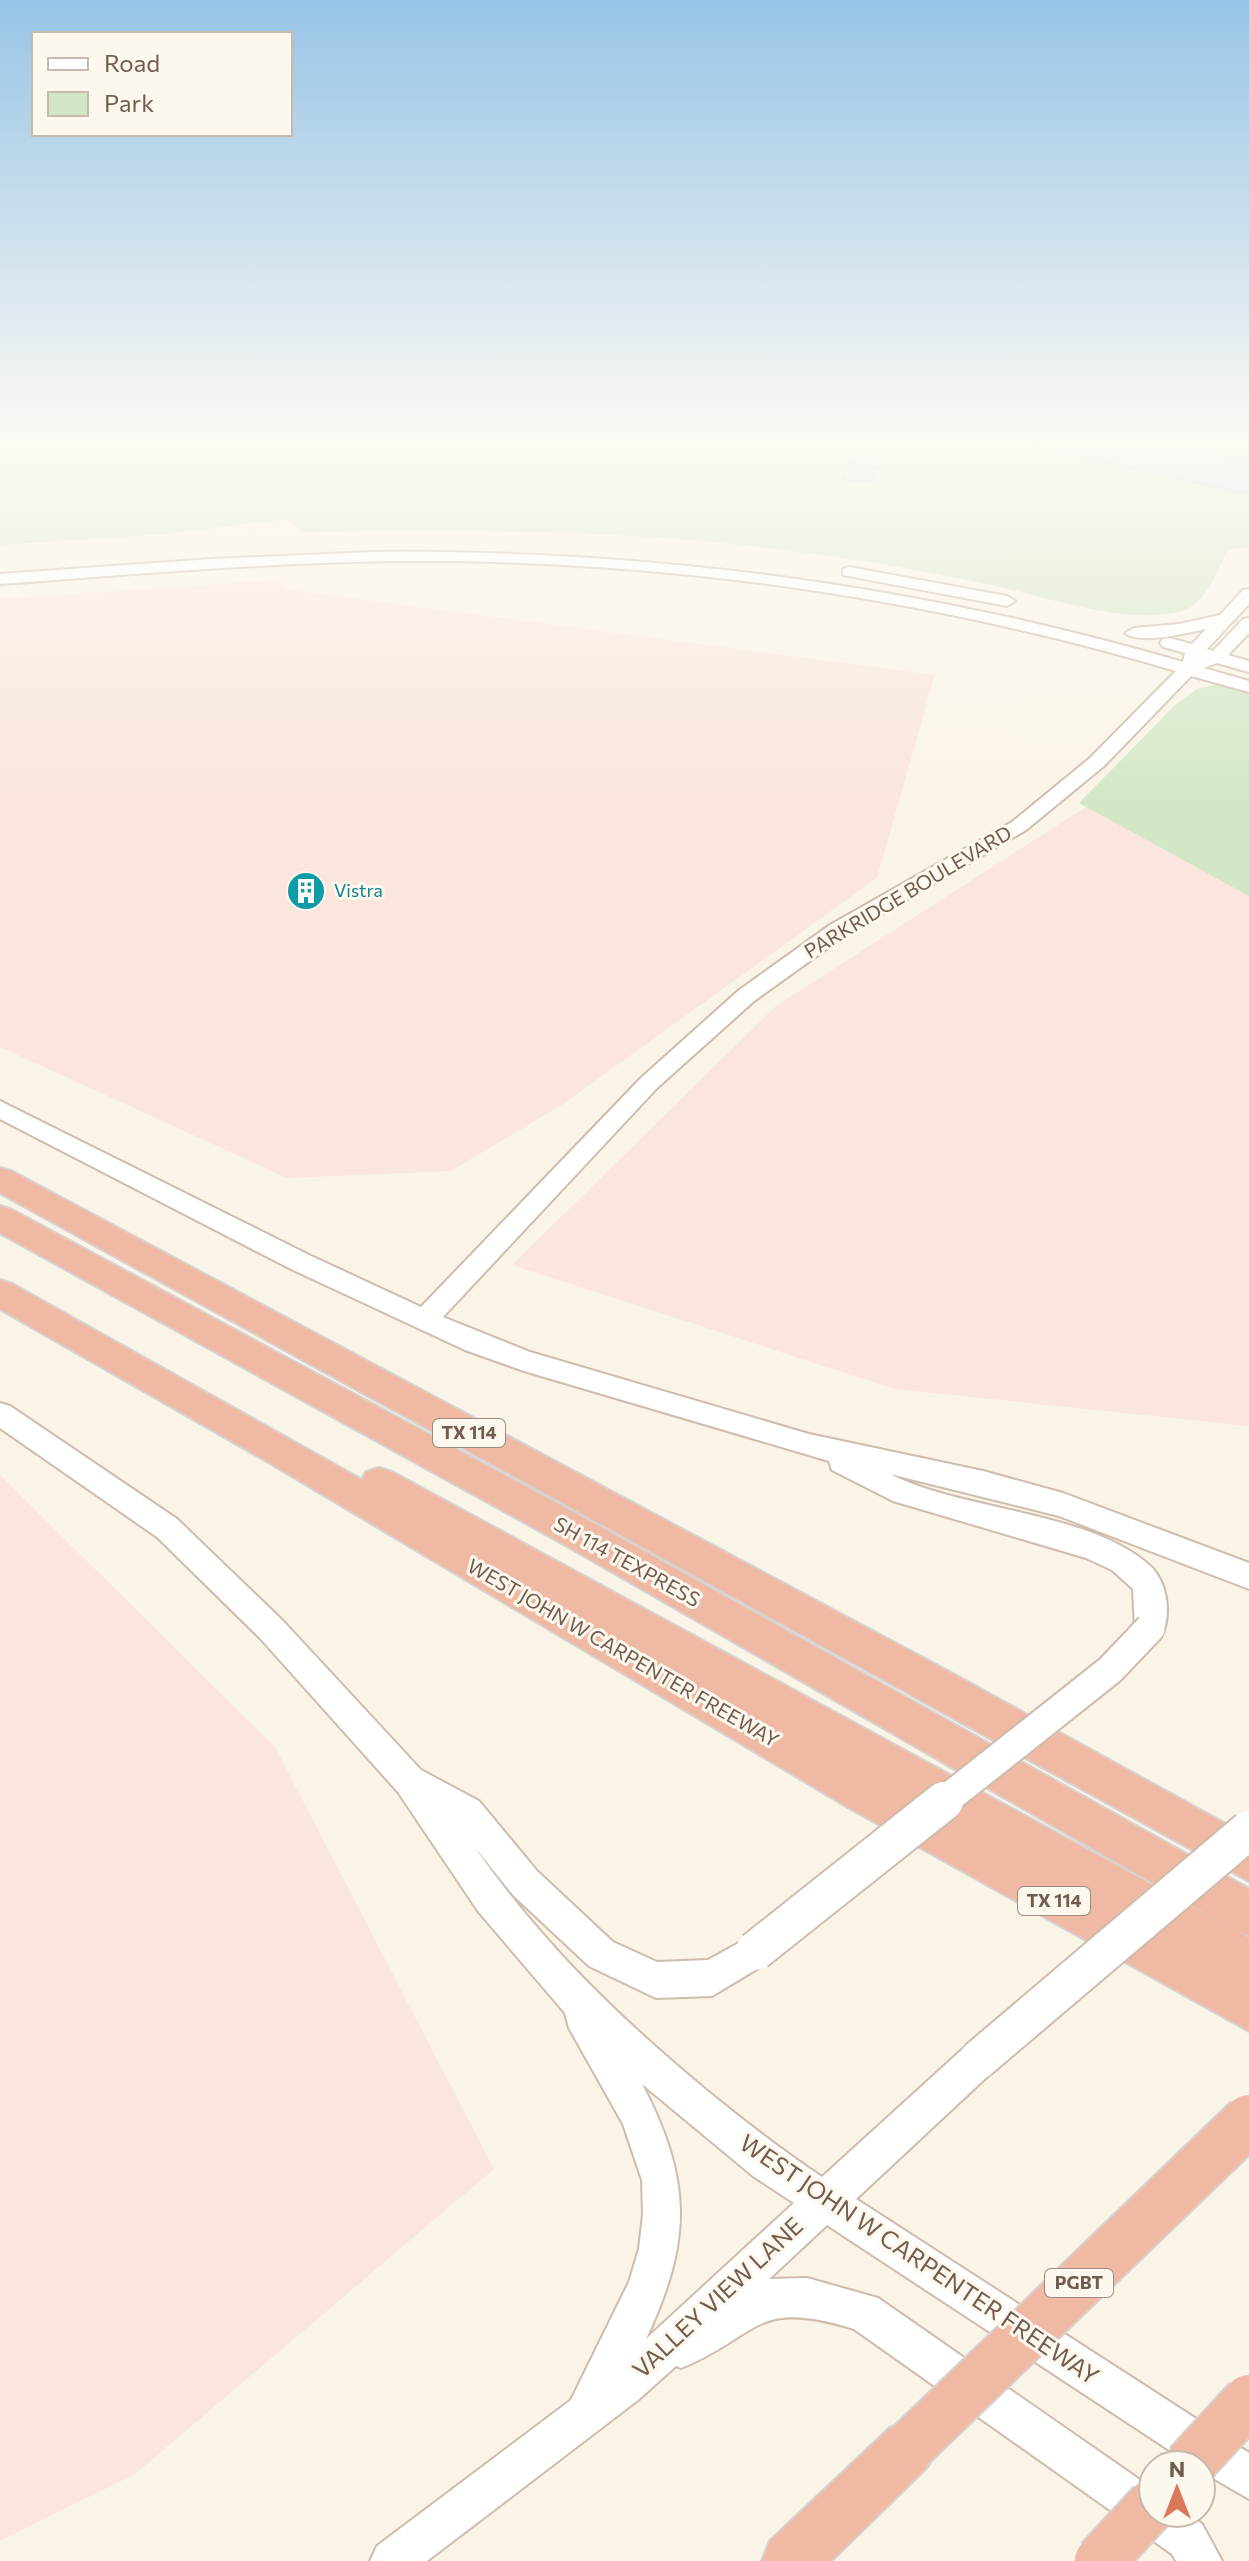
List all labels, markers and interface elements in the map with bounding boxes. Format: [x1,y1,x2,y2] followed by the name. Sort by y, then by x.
[32,32,292,136] legend
[104,48,160,77] text: Road
[104,88,154,117] text: Park
[799,820,1015,963] street label: PARKRIDGE BOULEVARD
[285,870,327,912] building icon: Vistra
[334,879,383,901] place label: Vistra
[433,1419,505,1447] road number: TX 114
[550,1511,705,1611] street label: SH 114 TEXPRESS
[464,1553,783,1751] street label: WEST JOHN W CARPENTER FREEWAY
[1018,1887,1090,1915] road number: TX 114
[735,2127,1105,2390] street label: WEST JOHN W CARPENTER FREEWAY
[626,2210,808,2383] street label: VALLEY VIEW LANE
[1045,2269,1113,2297] road number: PGBT
[1137,2449,1217,2529] north arrow
[1169,2455,1185,2482] text: N

